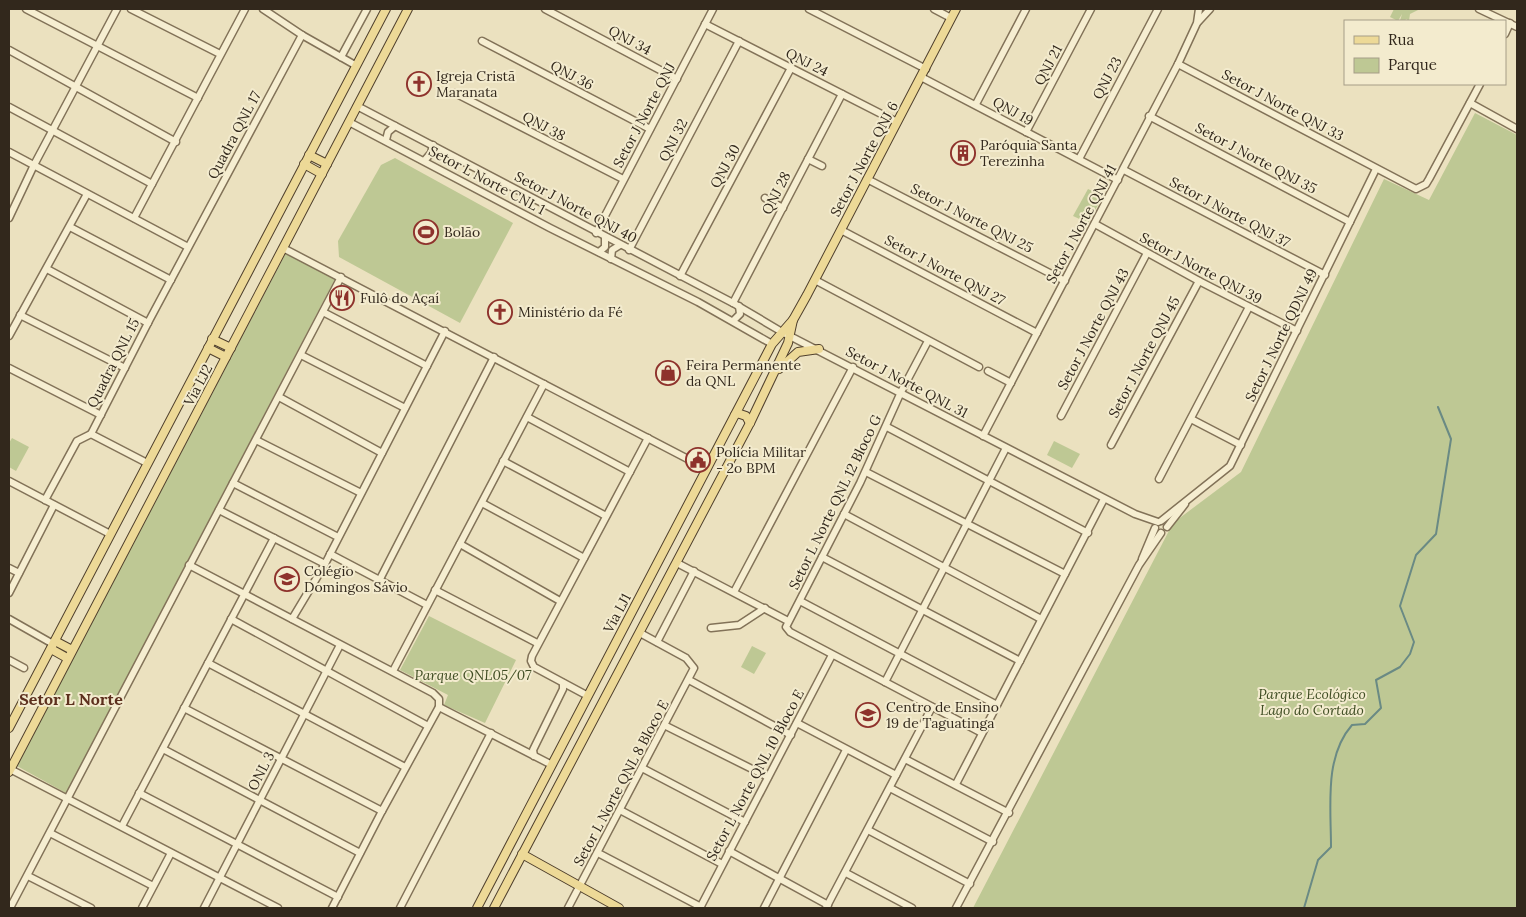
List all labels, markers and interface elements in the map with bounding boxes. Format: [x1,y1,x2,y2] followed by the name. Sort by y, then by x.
[1344,20,1506,85] legend
[605,21,655,59] street label: QNJ 34
[1388,30,1414,49] text: Rua
[1030,42,1066,88] street label: QNJ 21
[783,44,832,81] street label: QNJ 24
[1088,53,1126,102] street label: QNJ 23
[1388,55,1437,74] text: Parque
[547,56,597,94] street label: QNJ 36
[609,59,679,171] street label: Setor J Norte QNJ
[1219,65,1347,145] street label: Setor J Norte QNJ 33
[436,67,515,101] place label: Igreja Cristã Maranata
[406,71,432,97] church icon: Igreja Cristã Maranata
[203,87,265,182] street label: Quadra QNL 17
[989,93,1037,129] street label: QNJ 19
[826,98,902,220] street label: Setor J Norte QNJ 6
[519,107,569,145] street label: QNJ 38
[655,115,691,165] street label: QNJ 32
[1192,118,1320,198] street label: Setor J Norte QNJ 35
[980,136,1077,170] place label: Paróquia Santa Terezinha
[950,140,976,166] building icon: Paróquia Santa Terezinha
[706,141,744,191] street label: QNJ 30
[426,142,548,218] street label: Setor L Norte CNL 1
[1042,161,1120,287] street label: Setor J Norte QNJ 41
[512,167,640,247] street label: Setor J Norte QNJ 40
[758,168,795,218] street label: QNJ 28
[1167,173,1294,252] street label: Setor J Norte QNJ 37
[908,179,1036,257] street label: Setor J Norte QNJ 25
[413,219,439,245] sports icon: Bolão
[444,223,480,241] place label: Bolão
[1137,228,1265,308] street label: Setor J Norte QNJ 39
[882,231,1009,310] street label: Setor J Norte QNJ 27
[1053,265,1133,393] street label: Setor J Norte QNJ 43
[1241,266,1321,404] street label: Setor J Norte QDNJ 49
[329,285,355,311] restaurant icon: Fulô do Açaí
[360,289,439,307] place label: Fulô do Açaí
[1104,293,1184,421] street label: Setor J Norte QNJ 45
[487,299,513,325] church icon: Ministério da Fé
[518,303,623,321] place label: Ministério da Fé
[83,315,143,411] street label: Quadra QNL 15
[843,342,971,422] street label: Setor J Norte QNL 31
[686,356,801,390] place label: Feira Permanente da QNL
[655,360,681,386] shop icon: Feira Permanente da QNL
[179,361,216,410] street label: Via LJ2
[785,411,885,592] street label: Setor L Norte QNL 12 Bloco G
[716,443,806,477] place label: Polícia Militar - 2o BPM
[685,447,711,473] public building icon: Polícia Militar - 2o BPM
[304,562,408,596] place label: Colégio Domingos Sávio
[274,566,300,592] school or university icon: Colégio Domingos Sávio
[599,590,635,637] street label: Via LJ1
[415,666,532,684] park label: Parque QNL05/07
[1258,685,1366,719] park label: Parque Ecológico Lago do Cortado
[702,686,808,864] street label: Setor L Norte QNL 10 Bloco E
[19,689,123,709] district label: Setor L Norte
[569,697,673,869] street label: Setor L Norte QNL 8 Bloco E
[886,698,999,732] place label: Centro de Ensino 19 de Taguatinga
[855,702,881,728] school or university icon: Centro de Ensino 19 de Taguatinga
[244,748,278,793] street label: ONL 3

